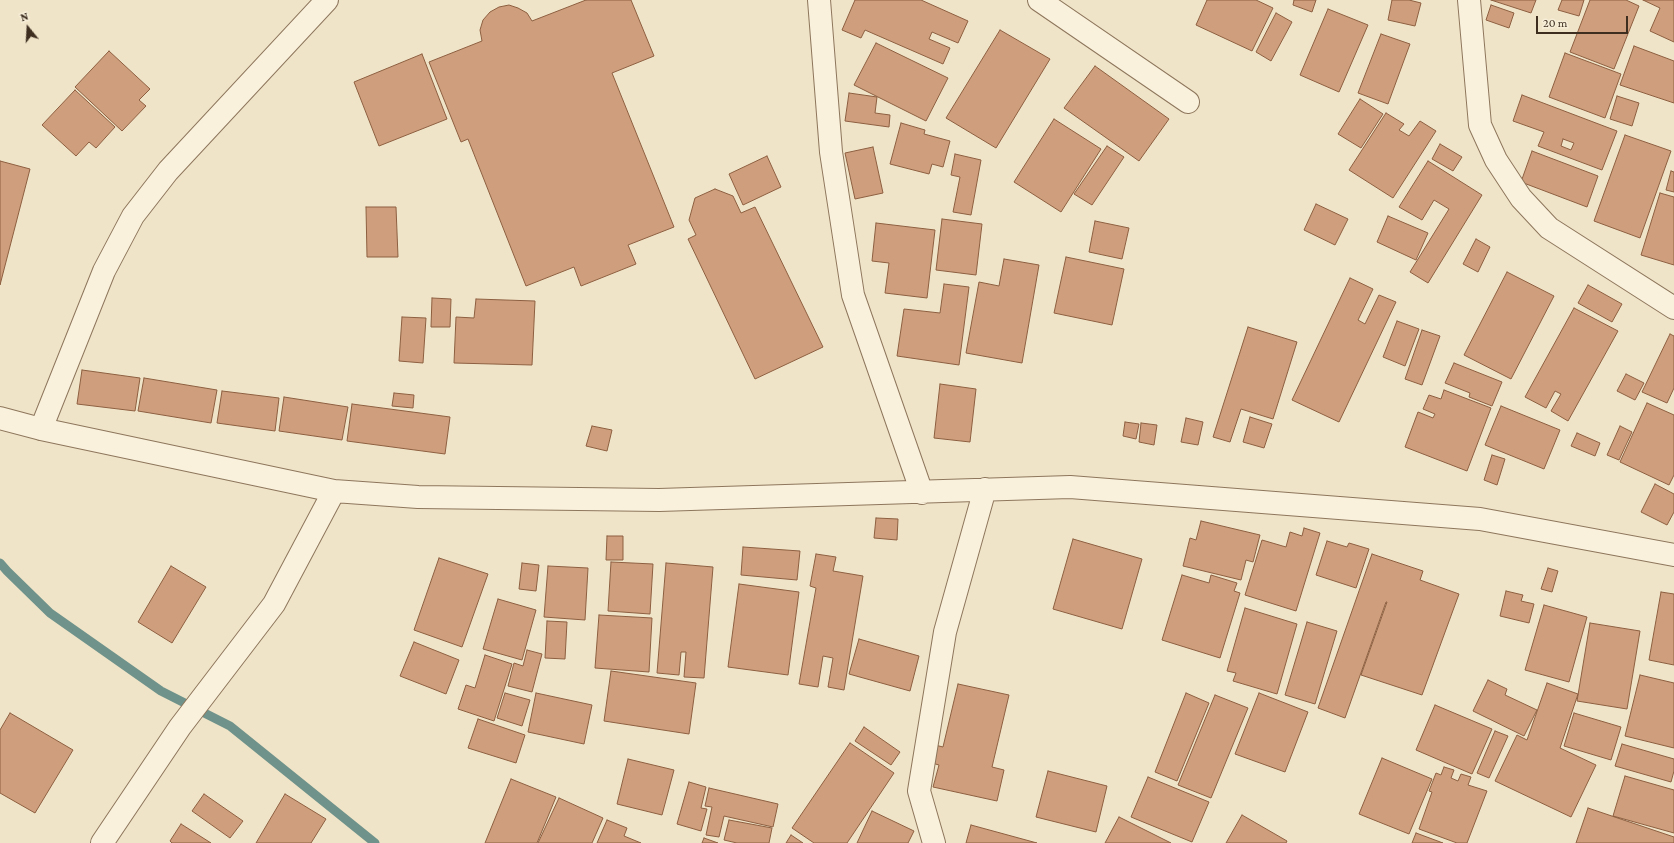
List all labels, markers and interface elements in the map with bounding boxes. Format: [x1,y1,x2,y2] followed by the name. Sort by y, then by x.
[8,8,48,48] north arrow
[1538,8,1630,34] scale bar
[19,10,30,23] text: N
[1543,16,1567,30] text: 20 m

